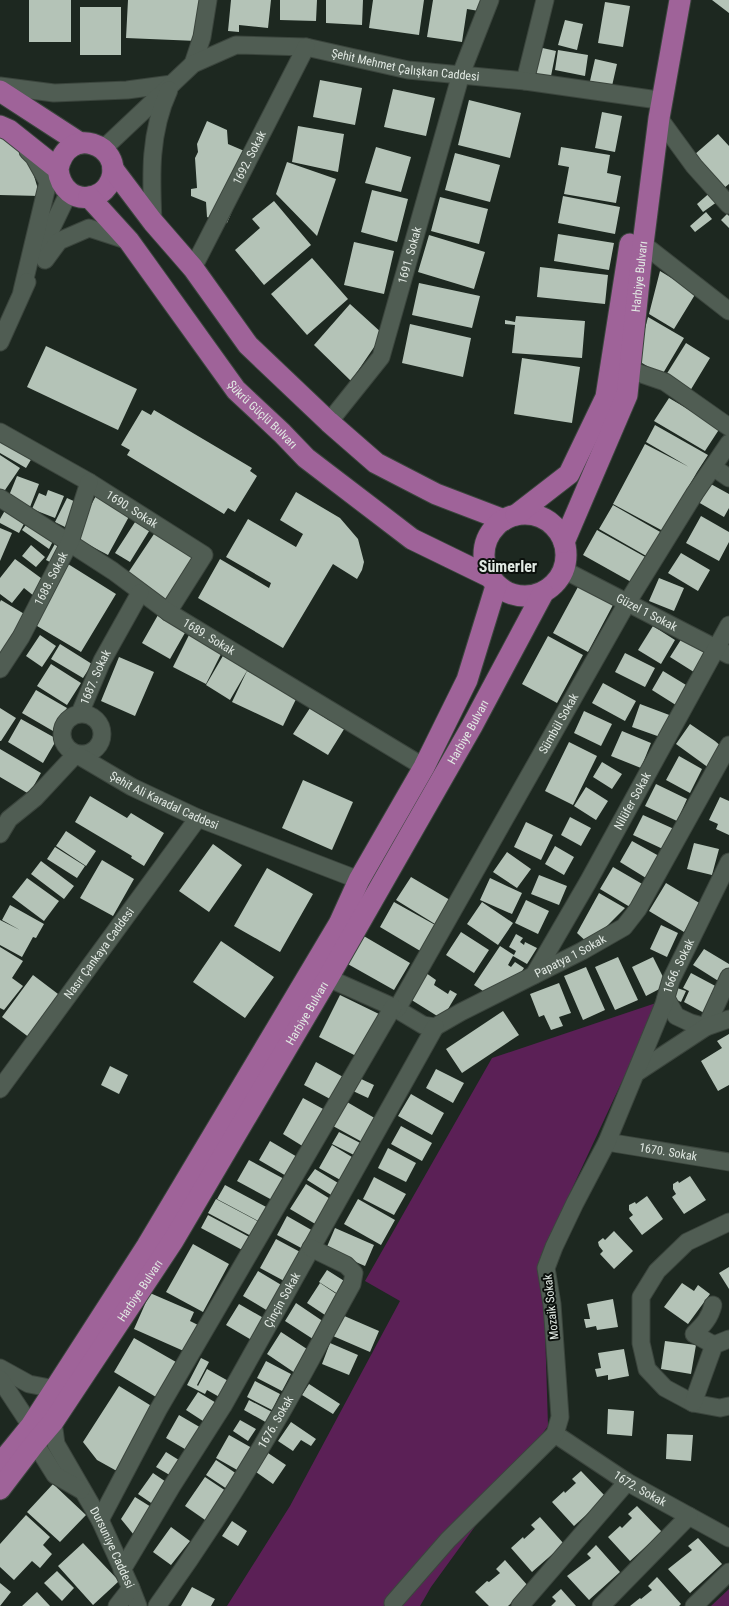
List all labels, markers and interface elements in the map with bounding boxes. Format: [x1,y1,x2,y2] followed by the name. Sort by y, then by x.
[330,46,480,84] street label: Şehit Mehmet Çalışkan Caddesi
[230,128,269,187] street label: 1692. Sokak
[395,225,425,285] street label: 1691. Sokak
[629,240,650,313] street label: Harbiye Bulvarı
[225,378,300,452] street label: Şükrü Güçlü Bulvarı
[104,488,161,531] street label: 1690. Sokak
[31,549,71,608] street label: 1688. Sokak
[479,557,537,576] district label: Sümerler
[614,591,680,634] street label: Güzel 1 Sokak
[180,616,238,658] street label: 1689. Sokak
[77,647,114,707] street label: 1687. Sokak
[536,690,582,756] street label: Sümbül Sokak
[445,698,492,767] street label: Harbiye Bulvarı
[107,768,221,832] street label: Şehit Ali Karadal Caddesi
[611,769,654,832] street label: Nilüfer Sokak
[61,905,137,1002] street label: Nasır Çankaya Caddesi
[532,932,609,981] street label: Papatya 1 Sokak
[661,936,697,995] street label: 1666. Sokak
[283,979,331,1047] street label: Harbiye Bulvarı
[638,1140,699,1164] street label: 1670. Sokak
[115,1257,166,1324] street label: Harbiye Bulvarı
[261,1269,304,1330] street label: Çinçin Sokak
[541,1273,561,1340] street label: Mozaik Sokak
[255,1393,297,1451] street label: 1676. Sokak
[611,1468,669,1509] street label: 1672. Sokak
[87,1504,137,1590] street label: Dursuniye Caddesi

